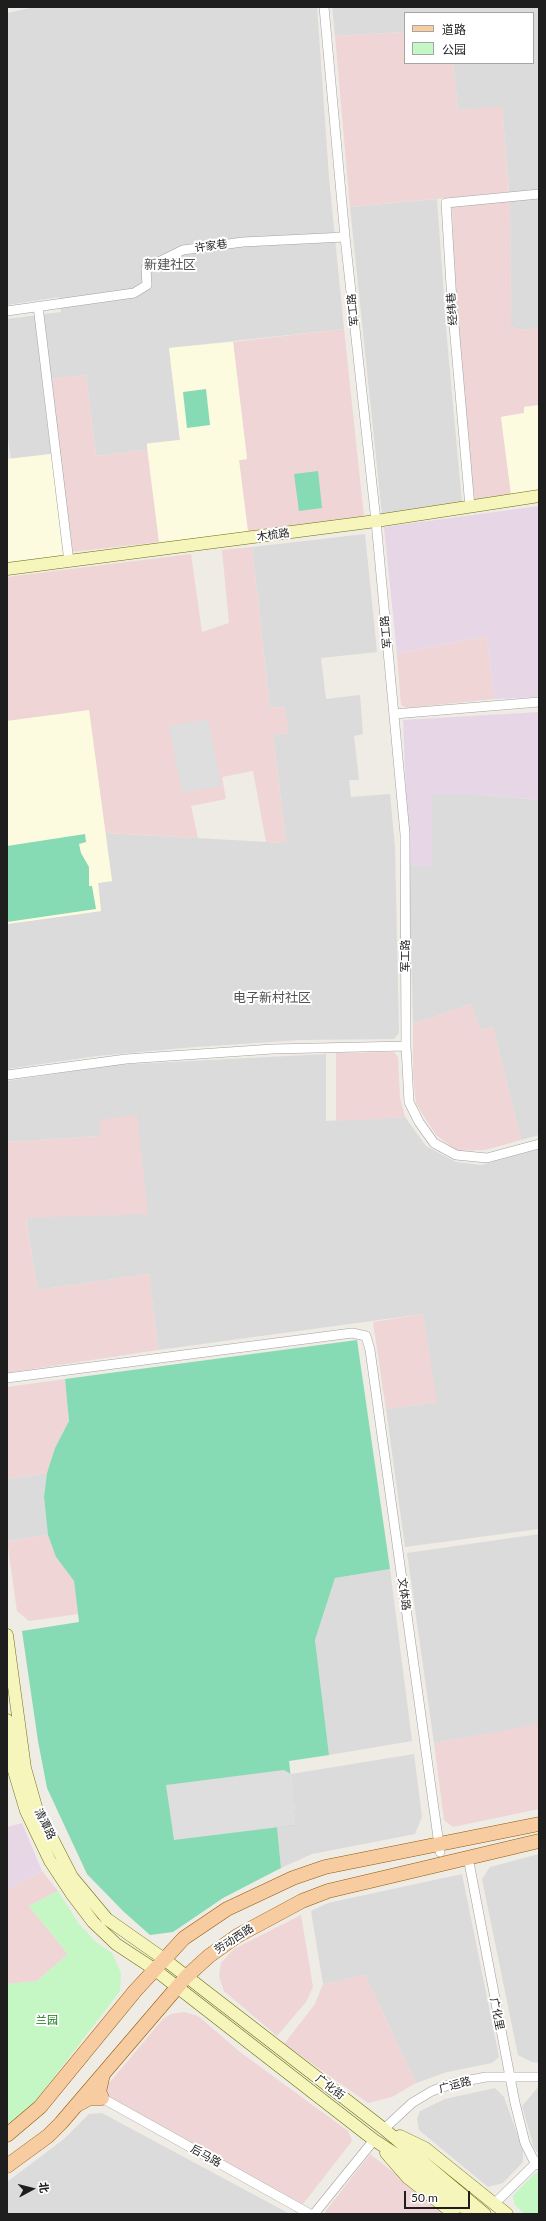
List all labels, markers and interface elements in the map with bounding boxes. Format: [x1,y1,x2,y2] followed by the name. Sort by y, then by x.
[404,12,534,64] legend
[442,22,466,37] text: 道路
[442,42,466,57] text: 公园
[194,237,228,255] street label: 许家巷
[144,257,196,273] district label: 新建社区
[444,292,460,326] street label: 经纬巷
[345,293,361,327] street label: 军工路
[256,526,290,544] street label: 木梳路
[378,615,394,649] street label: 军工路
[398,940,412,972] street label: 军工路
[233,990,311,1006] district label: 电子新村社区
[395,1577,413,1611] street label: 文体路
[32,1806,58,1842] street label: 清潭路
[212,1921,256,1957] street label: 劳动西路
[487,1997,507,2031] street label: 广化里
[36,2013,58,2027] park label: 兰园
[313,2072,347,2102] street label: 广化街
[437,2074,473,2096] street label: 广运路
[188,2142,224,2170] street label: 后马路
[12,2169,52,2209] north arrow
[37,2181,52,2194] text: 北
[406,2183,472,2209] scale bar
[411,2190,438,2205] text: 50 m

